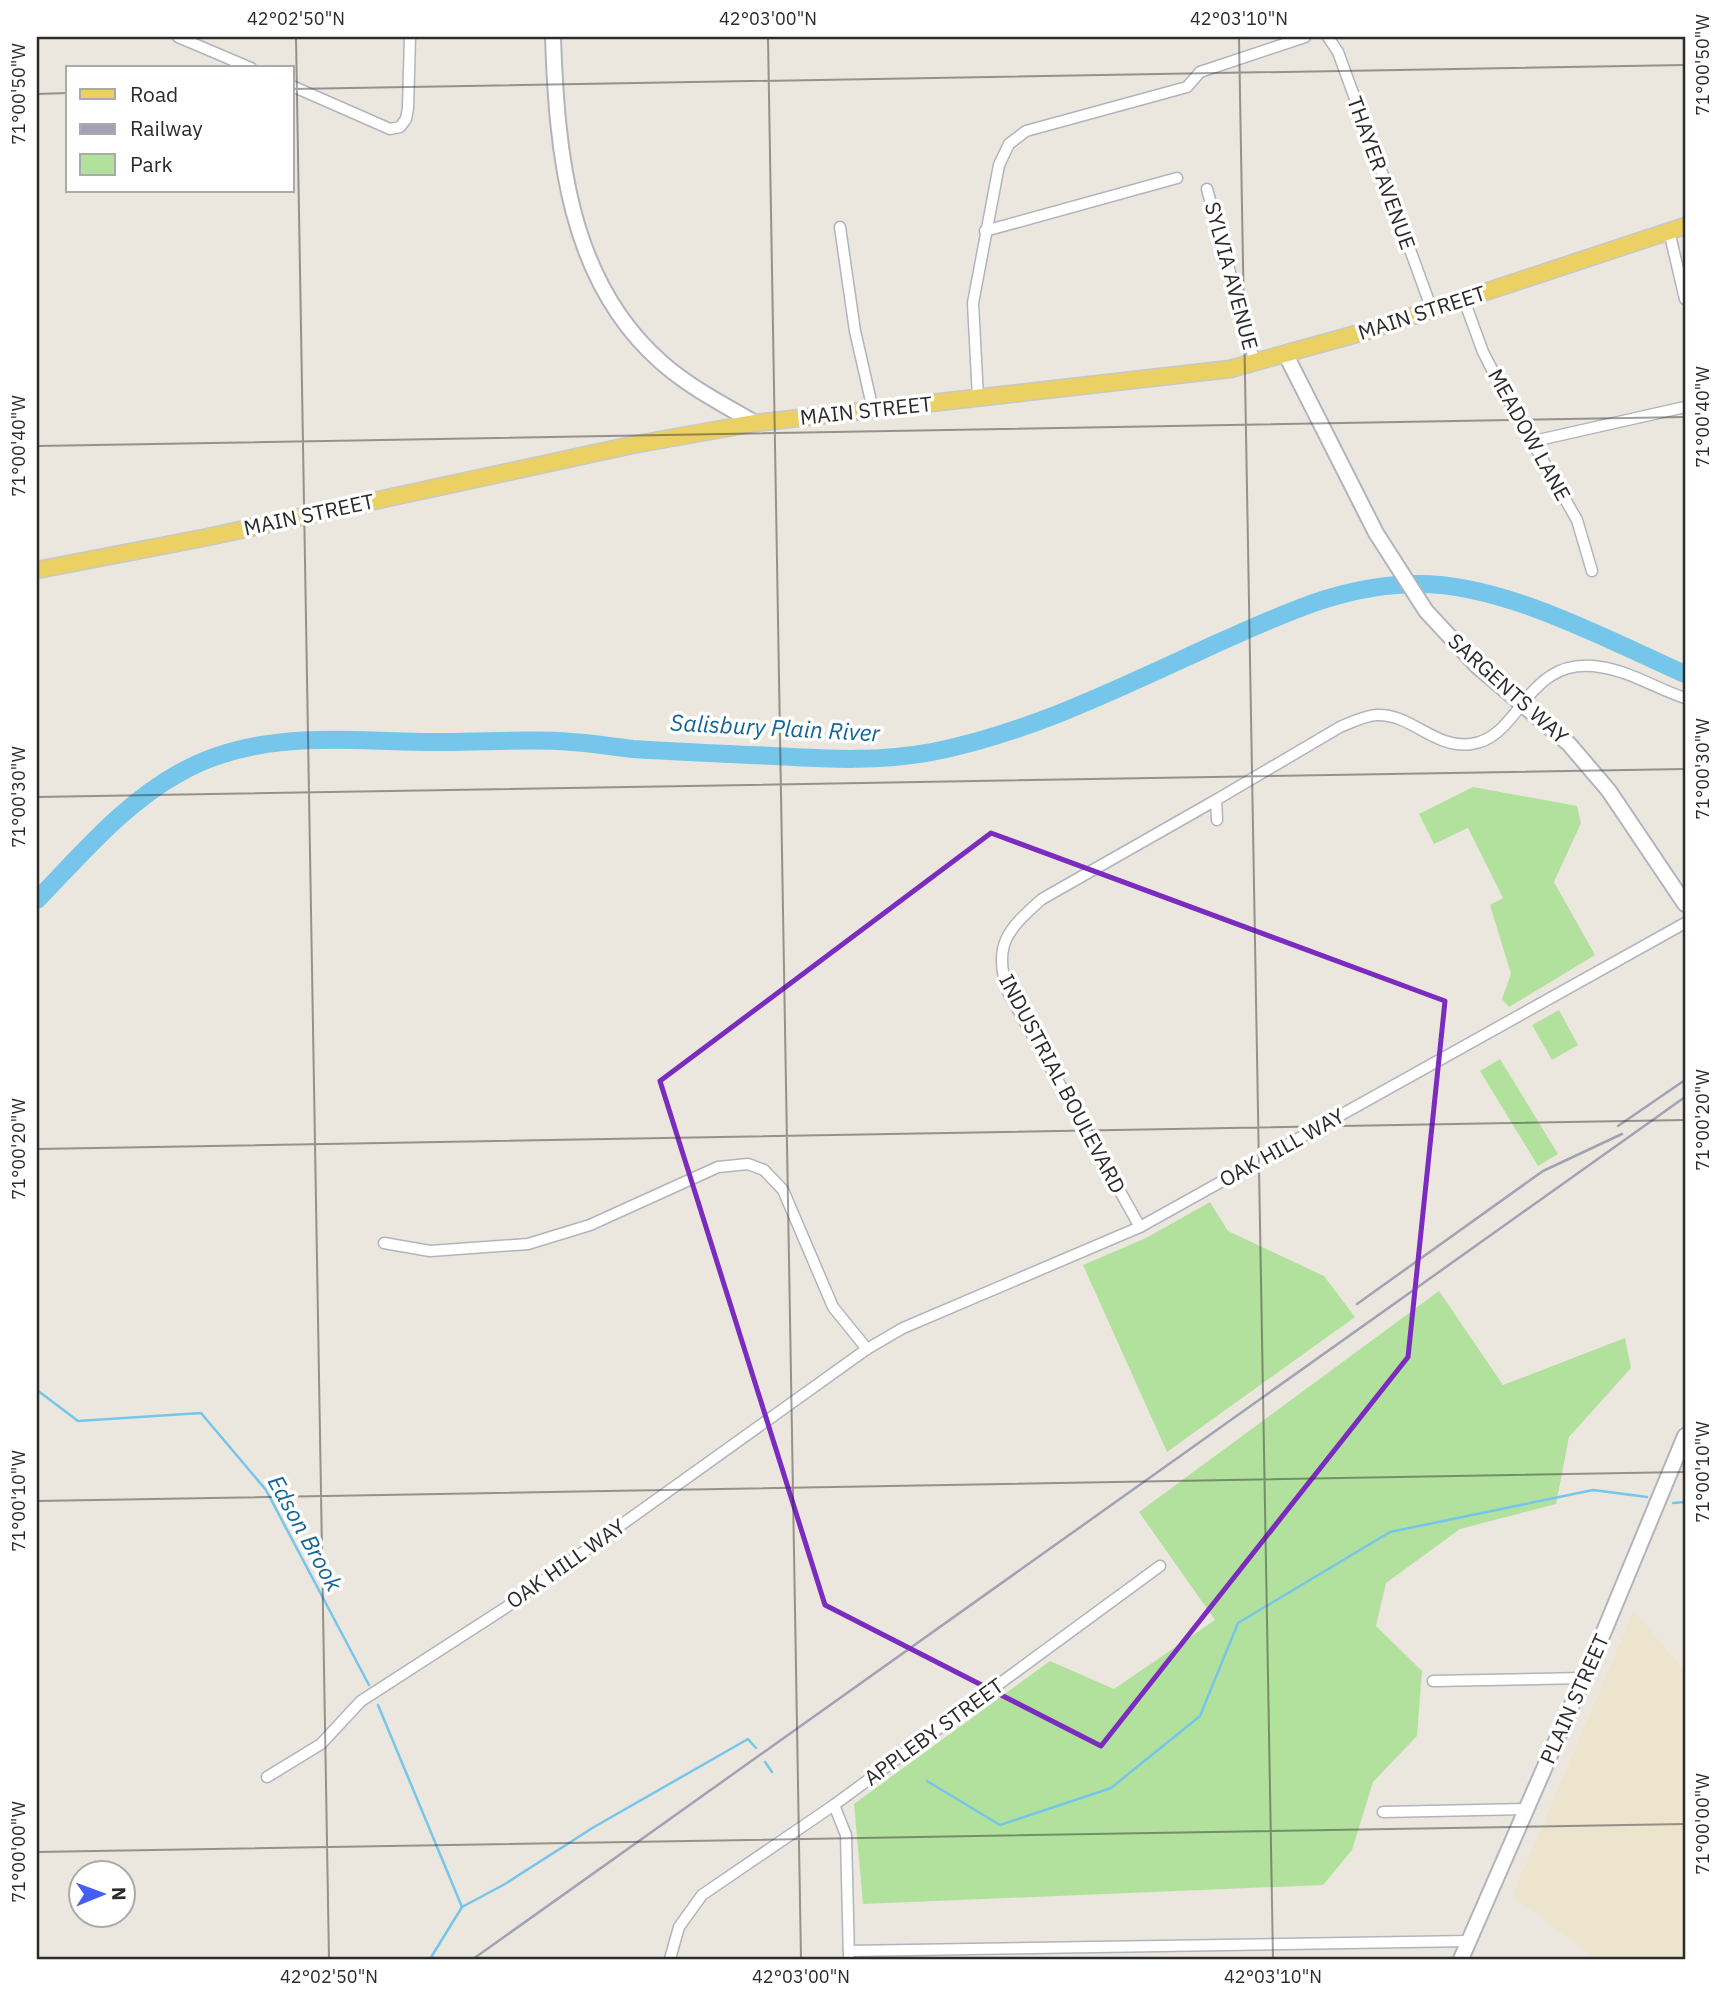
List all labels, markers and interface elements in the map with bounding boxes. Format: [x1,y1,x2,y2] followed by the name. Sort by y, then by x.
[247,7,345,30] text: 42°02'50"N
[719,7,817,30] text: 42°03'00"N
[1190,7,1288,30] text: 42°03'10"N
[1691,14,1714,116] text: 71°00'50"W
[7,43,30,145] text: 71°00'50"W
[66,66,294,192] legend
[130,80,178,108] text: Road
[1341,92,1423,253] street label: THAYER AVENUE
[130,114,203,142] text: Railway
[130,150,173,178] text: Park
[1199,199,1265,353] street label: SYLVIA AVENUE
[1354,278,1489,346] street label: MAIN STREET
[1482,364,1578,506] street label: MEADOW LANE
[1691,366,1714,468] text: 71°00'40"W
[798,389,933,431] street label: MAIN STREET
[7,395,30,497] text: 71°00'40"W
[241,487,377,541] street label: MAIN STREET
[1442,627,1575,750] street label: SARGENTS WAY
[669,707,881,748] water label: Salisbury Plain River
[1691,718,1714,820] text: 71°00'30"W
[7,746,30,848] text: 71°00'30"W
[993,969,1133,1198] street label: INDUSTRIAL BOULEVARD
[1691,1069,1714,1171] text: 71°00'20"W
[7,1098,30,1200] text: 71°00'20"W
[1214,1101,1350,1193] street label: OAK HILL WAY
[1691,1421,1714,1523] text: 71°00'10"W
[7,1450,30,1552] text: 71°00'10"W
[262,1469,351,1597] water label: Edson Brook
[500,1512,631,1614] street label: OAK HILL WAY
[1533,1629,1615,1768] street label: PLAIN STREET
[858,1671,1009,1791] street label: APPLEBY STREET
[1691,1773,1714,1875] text: 71°00'00"W
[7,1801,30,1903] text: 71°00'00"W
[66,1860,136,1930] north arrow
[107,1887,131,1901] text: N
[280,1965,378,1988] text: 42°02'50"N
[752,1965,850,1988] text: 42°03'00"N
[1224,1965,1322,1988] text: 42°03'10"N

